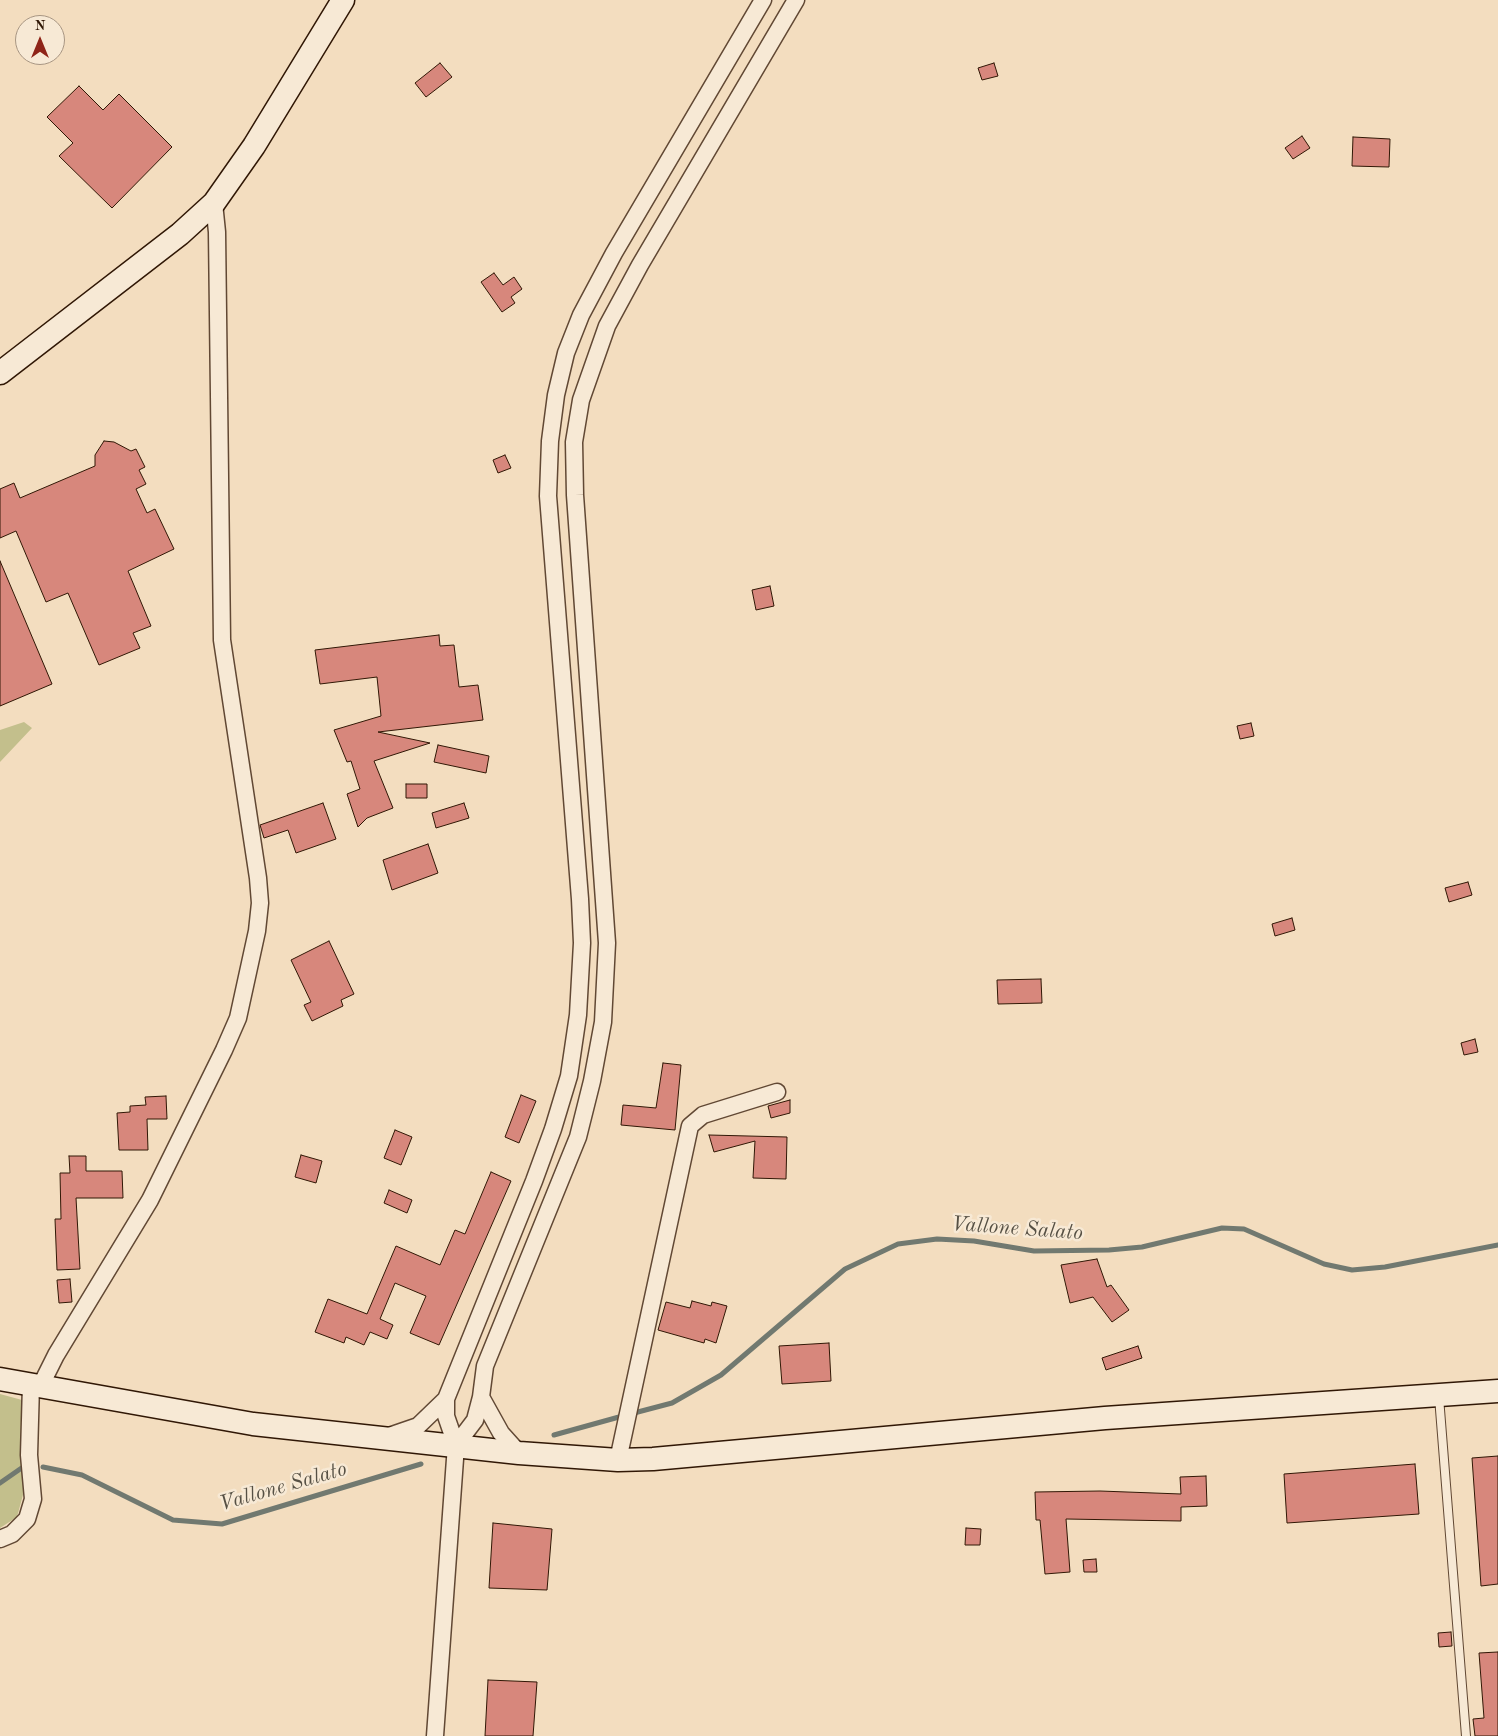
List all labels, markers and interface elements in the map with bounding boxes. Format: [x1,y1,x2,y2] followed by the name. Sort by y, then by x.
[15,15,65,65] north arrow
[35,19,45,33] text: N
[950,1212,1084,1246] water label: Vallone Salato
[216,1457,350,1517] water label: Vallone Salato

